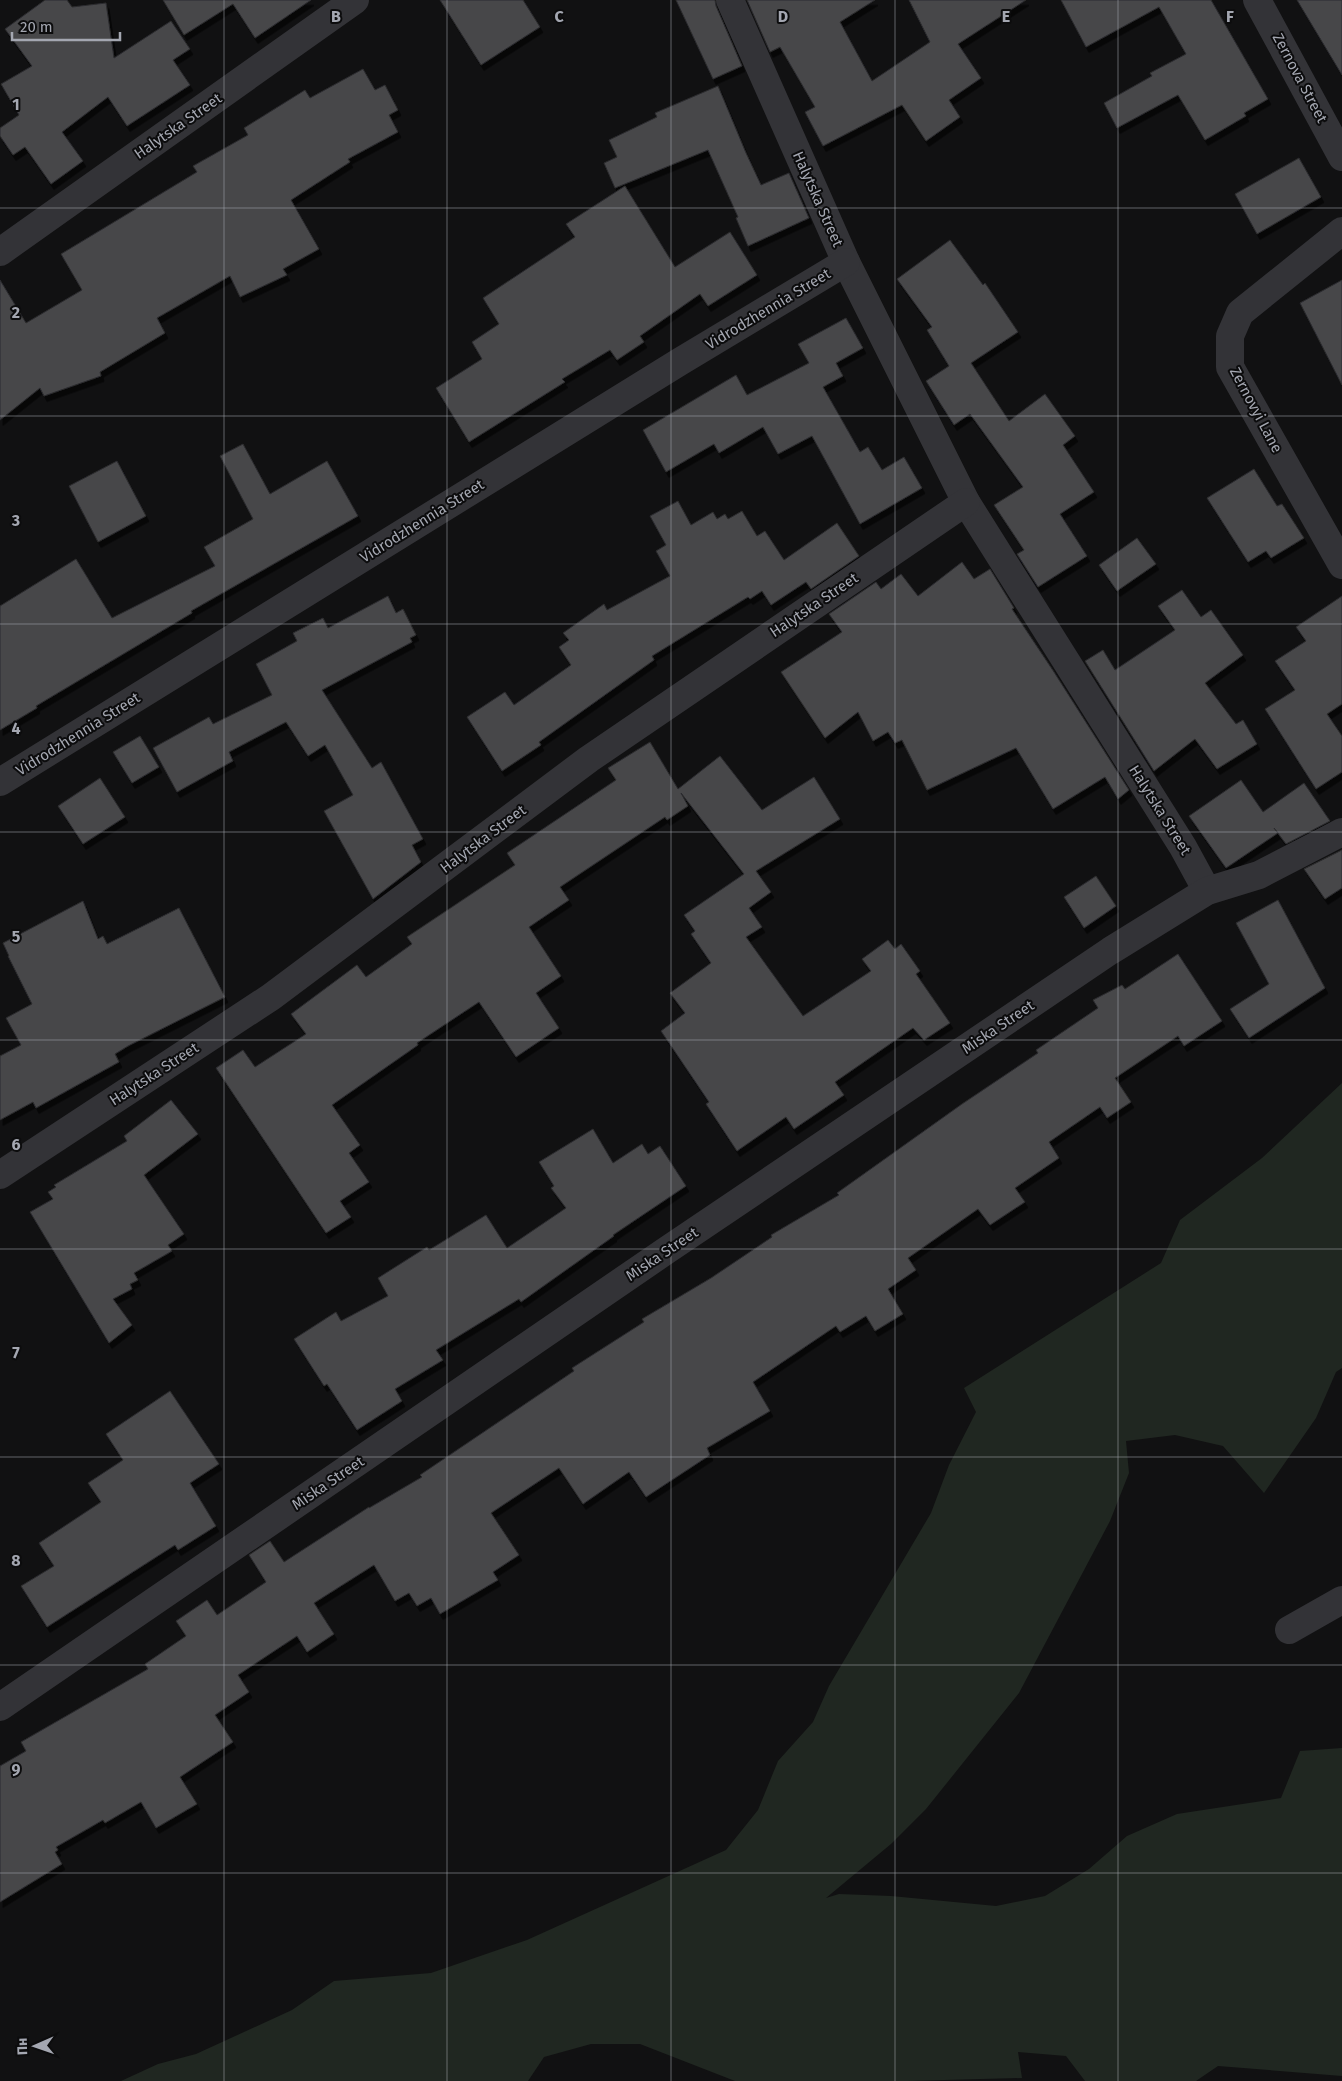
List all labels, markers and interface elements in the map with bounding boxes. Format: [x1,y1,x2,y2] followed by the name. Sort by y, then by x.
[331,7,341,26] text: B
[554,7,564,26] text: C
[778,7,788,26] text: D
[1002,7,1010,26] text: E
[1226,7,1234,26] text: F
[12,10,120,42] scale bar
[20,18,53,36] text: 20 m
[1269,30,1331,126] street label: Zernova Street
[131,89,226,163] street label: Halytska Street
[12,95,20,114] text: 1
[789,148,847,250] street label: Halytska Street
[702,264,834,353] street label: Vidrodzhennia Street
[12,303,20,322] text: 2
[1226,364,1286,456] street label: Zernovyi Lane
[357,475,488,566] street label: Vidrodzhennia Street
[11,511,20,530] text: 3
[766,569,862,641] street label: Halytska Street
[13,688,144,779] street label: Vidrodzhennia Street
[11,719,21,738] text: 4
[1125,762,1195,859] street label: Halytska Street
[437,801,530,877] street label: Halytska Street
[12,927,21,946] text: 5
[958,996,1038,1058] street label: Miska Street
[106,1038,202,1109] street label: Halytska Street
[11,1135,21,1154] text: 6
[622,1223,702,1285] street label: Miska Street
[12,1343,20,1362] text: 7
[288,1452,368,1514] street label: Miska Street
[11,1551,21,1570] text: 8
[12,1760,21,1779] text: 9
[10,2021,60,2071] north arrow
[14,2037,31,2055] text: Пн

